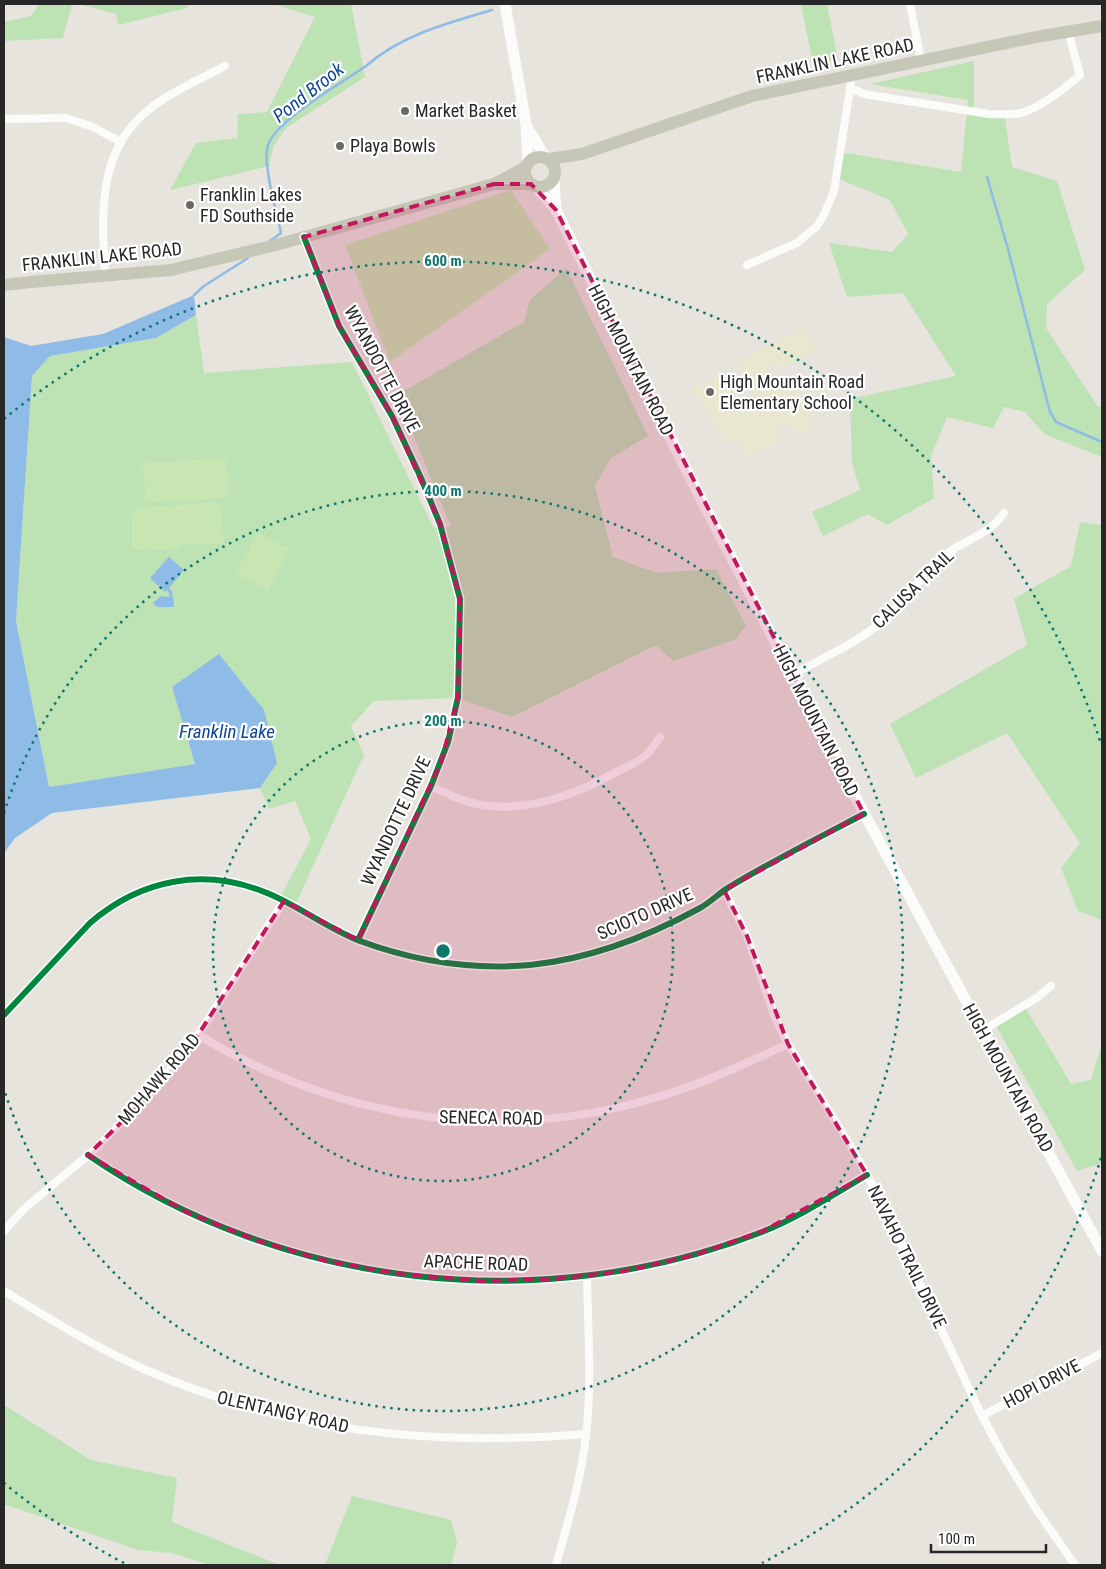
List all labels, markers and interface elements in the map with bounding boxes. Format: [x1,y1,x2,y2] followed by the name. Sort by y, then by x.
[754,34,916,87] street label: FRANKLIN LAKE ROAD
[268,57,349,127] water label: Pond Brook
[415,100,517,121] place label: Market Basket
[399,105,411,117] marker: Market Basket
[350,135,436,156] place label: Playa Bowls
[334,140,346,152] marker: Playa Bowls
[200,184,302,226] place label: Franklin Lakes FD Southside
[184,199,196,211] marker: Franklin Lakes FD Southside
[21,238,183,275] street label: FRANKLIN LAKE ROAD
[424,252,462,270] text: 600 m
[584,281,679,439] street label: HIGH MOUNTAIN ROAD
[340,302,425,436] street label: WYANDOTTE DRIVE
[720,371,864,413] place label: High Mountain Road Elementary School
[704,386,716,398] marker: High Mountain Road Elementary School
[424,482,462,500] text: 400 m
[868,544,958,633] street label: CALUSA TRAIL
[769,642,864,800] street label: HIGH MOUNTAIN ROAD
[424,712,462,730] text: 200 m
[179,720,275,743] water label: Franklin Lake
[356,753,435,889] street label: WYANDOTTE DRIVE
[594,883,696,944] street label: SCIOTO DRIVE
[434,942,452,960] centre of rings
[959,1000,1058,1156] street label: HIGH MOUNTAIN ROAD
[113,1029,204,1129] street label: MOHAWK ROAD
[439,1106,543,1129] street label: SENECA ROAD
[864,1182,951,1332] street label: NAVAHO TRAIL DRIVE
[423,1250,529,1275] street label: APACHE ROAD
[1000,1355,1084,1413] street label: HOPI DRIVE
[215,1386,351,1437] street label: OLENTANGY ROAD
[931,1522,1046,1554] scale bar
[938,1530,975,1548] text: 100 m

